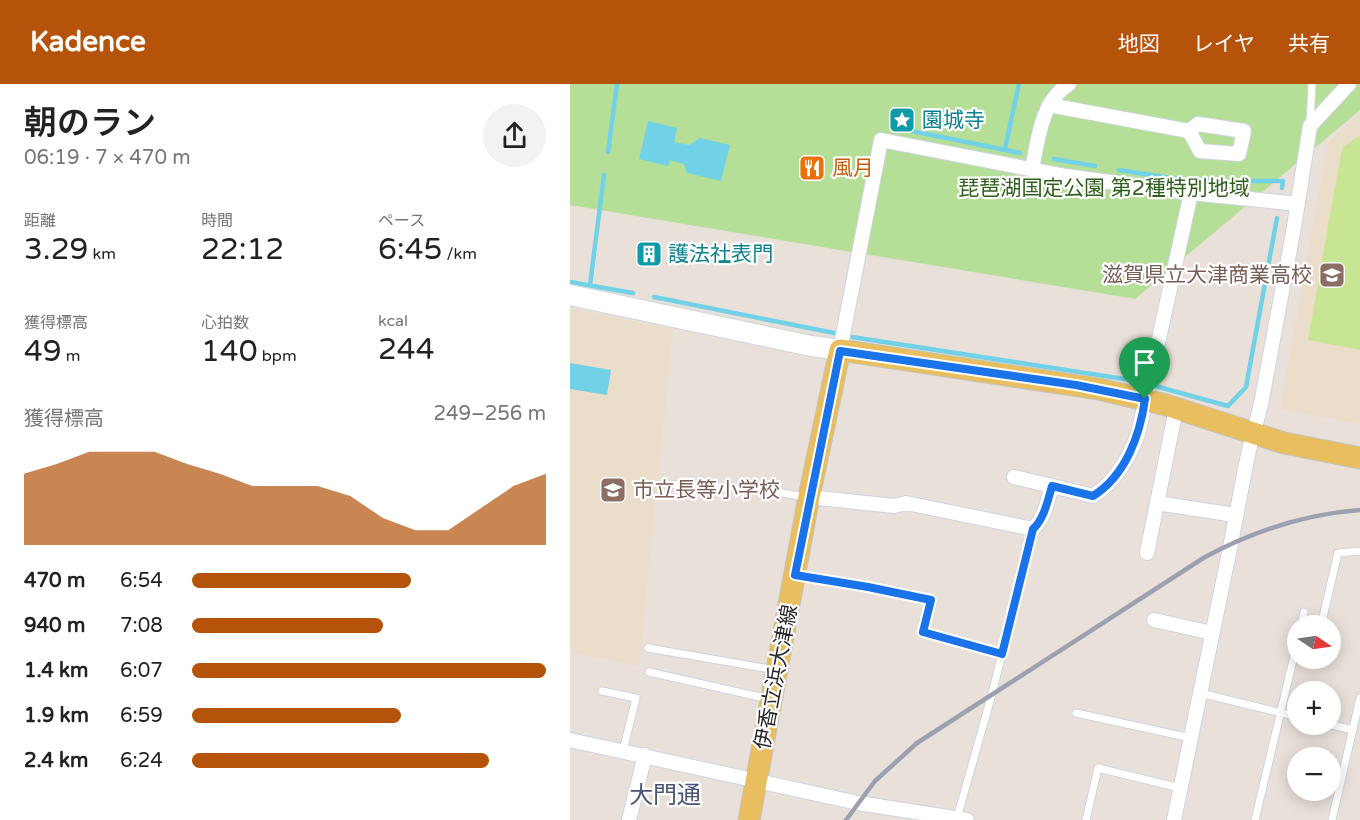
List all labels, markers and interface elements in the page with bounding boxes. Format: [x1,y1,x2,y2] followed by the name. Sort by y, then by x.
[30,25,146,59] text: Kadence
[1118,32,1160,57] text: 地図
[1193,32,1255,57] text: レイヤ
[1288,32,1330,57] text: 共有
[24,104,156,143] text: 朝のラン
[483,104,546,167] button: share
[887,105,917,135] place icon: 園城寺
[922,108,985,133] place label: 園城寺
[24,146,191,170] text: 06:19 · 7 × 470 m
[797,153,827,183] restaurant icon: 風月
[832,156,874,181] place label: 風月
[958,176,1250,201] park label: 琵琶湖国定公園 第2種特別地域
[24,211,56,231] text: 距離
[201,211,233,231] text: 時間
[378,211,425,231] text: ペース
[24,231,88,268] text: 3.29
[201,231,284,268] text: 22:12
[378,231,442,268] text: 6:45
[634,239,664,269] building icon: 護法社表門
[668,242,773,267] place label: 護法社表門
[88,244,116,264] text: km
[442,244,477,264] text: /km
[1317,260,1347,290] school or university icon: 滋賀県立大津商業高校
[1102,263,1312,288] place label: 滋賀県立大津商業高校
[378,311,408,331] text: kcal
[24,313,88,333] text: 獲得標高
[201,313,249,333] text: 心拍数
[378,331,435,368] text: 244
[24,333,62,370] text: 49
[201,333,258,370] text: 140
[1119,337,1170,399] pin
[62,346,81,366] text: m
[258,346,297,366] text: bpm
[1128,346,1161,379] icon: arrive
[433,402,546,426] text: 249–256 m
[24,407,104,431] text: 獲得標高
[598,475,628,505] school or university icon: 市立長等小学校
[633,478,780,503] place label: 市立長等小学校
[24,569,85,593] text: 470 m
[120,569,163,593] text: 6:54
[750,603,803,752] street label: 伊香立浜大津線
[24,614,85,638] text: 940 m
[120,614,163,638] text: 7:08
[1287,615,1341,669] north arrow
[1287,615,1341,801] map controls
[24,659,88,683] text: 1.4 km
[120,659,163,683] text: 6:07
[1287,681,1341,735] button: +
[24,704,89,728] text: 1.9 km
[120,704,163,728] text: 6:59
[1287,747,1341,801] button: −
[24,749,88,773] text: 2.4 km
[120,749,163,773] text: 6:24
[629,781,701,810] district label: 大門通

